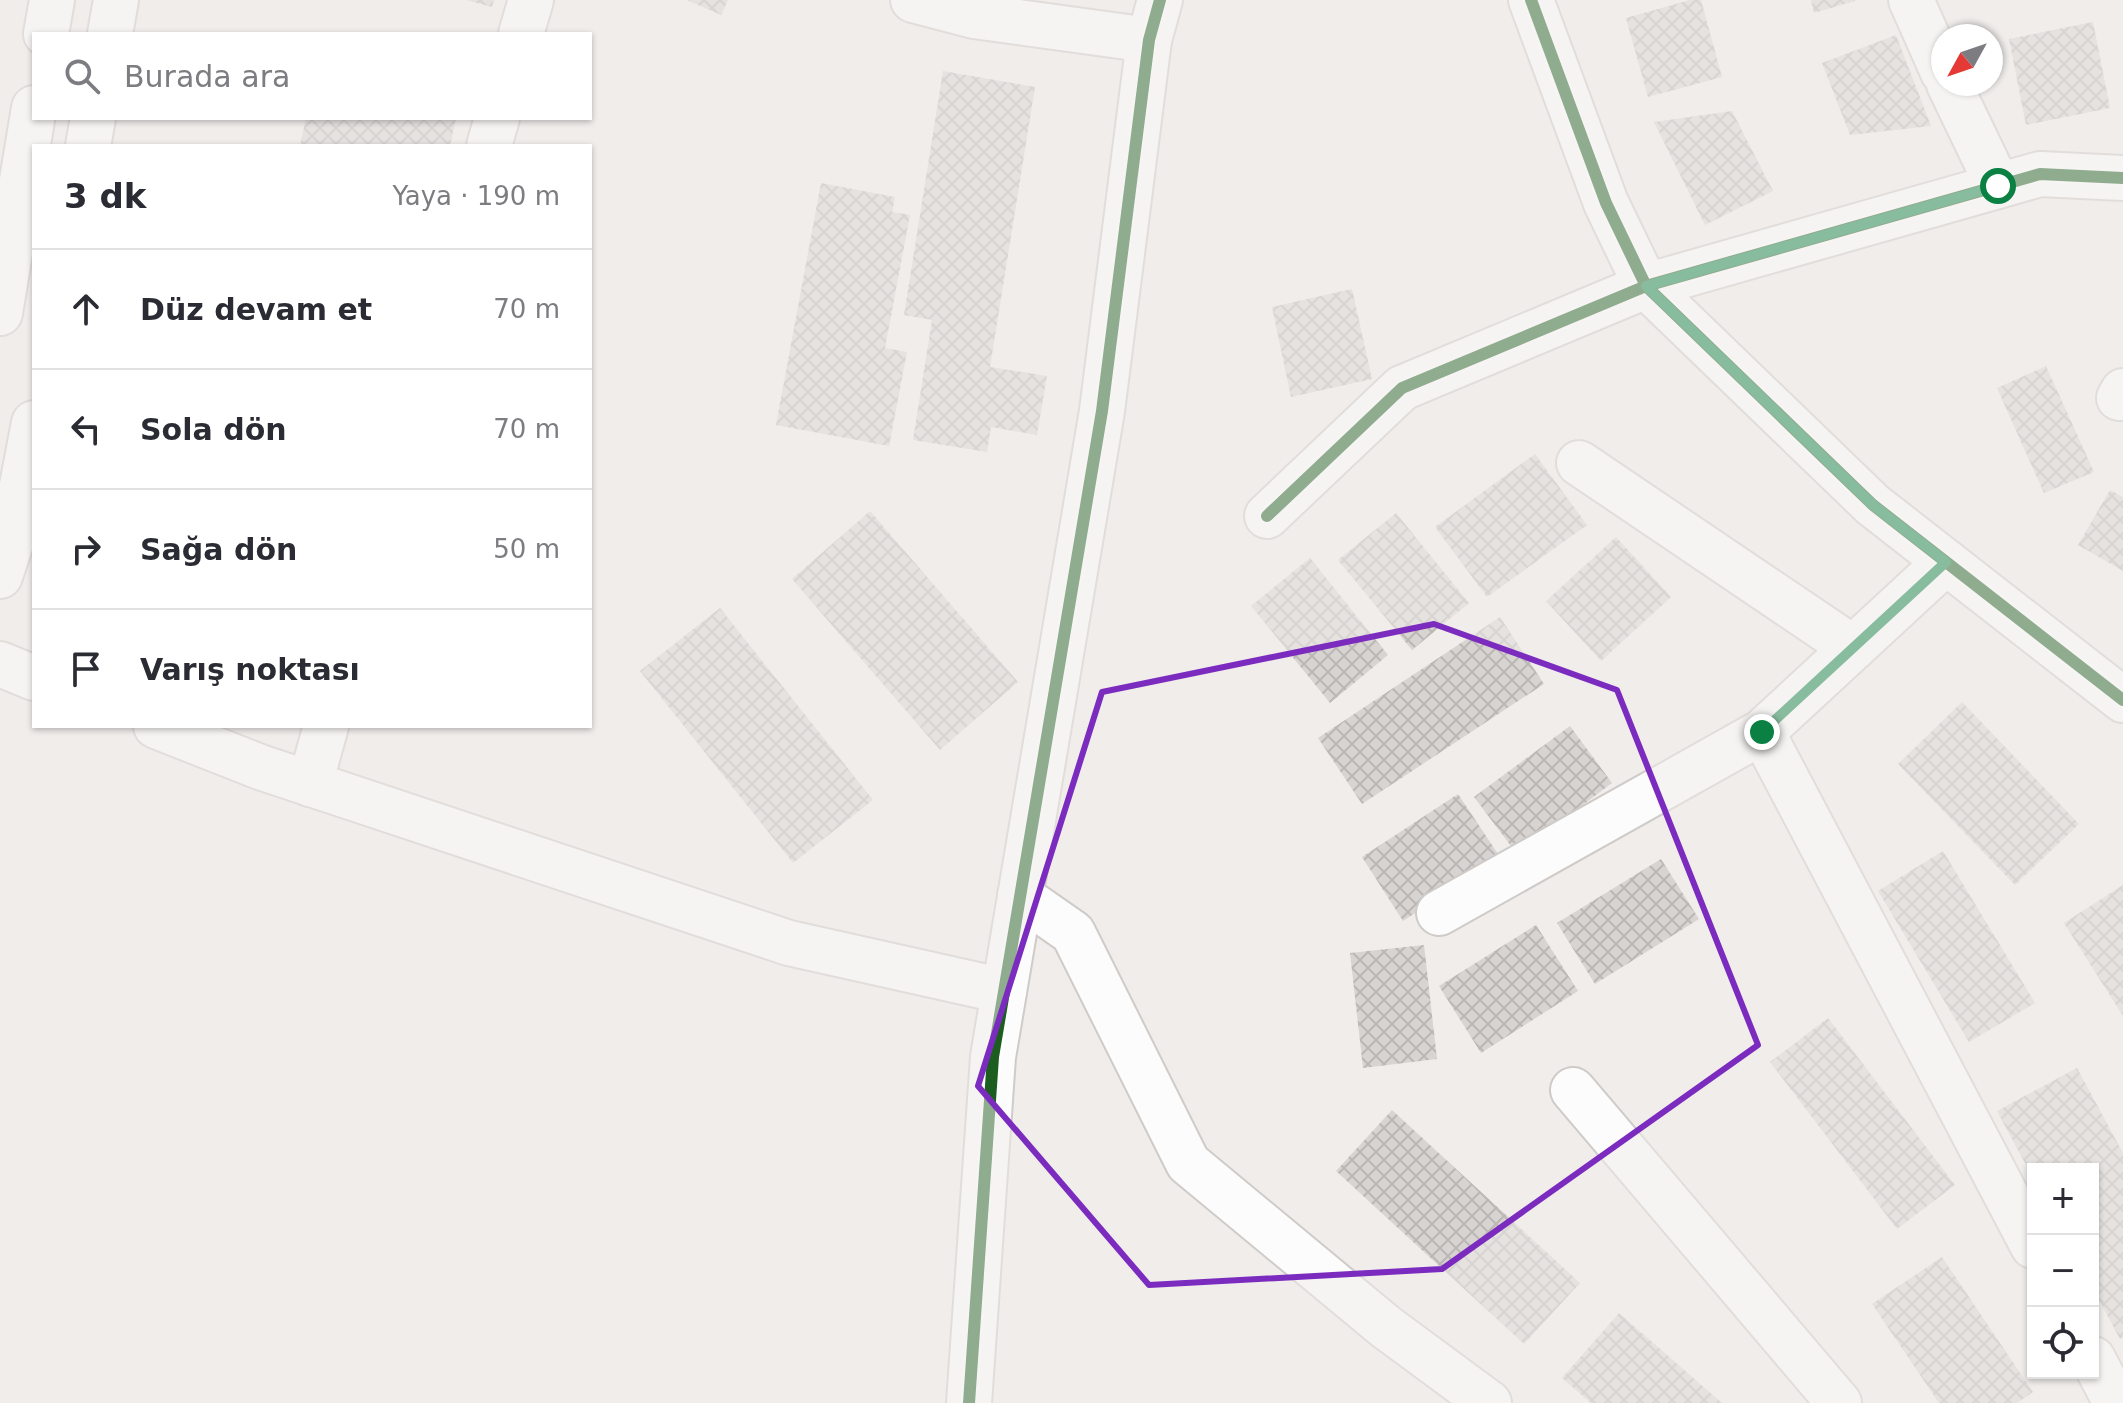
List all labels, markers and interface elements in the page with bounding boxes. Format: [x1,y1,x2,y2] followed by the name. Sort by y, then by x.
[1931,24,2003,96] north arrow
[32,32,592,120] search box
[60,54,104,98] icon: search
[124,59,290,94] text: Burada ara
[1980,168,2016,204] route start
[64,176,146,216] text: 3 dk
[392,181,560,211] text: Yaya · 190 m
[64,287,108,331] icon: ahead
[140,292,372,327] text: Düz devam et
[493,294,560,324] text: 70 m
[64,407,108,451] icon: left
[140,412,287,447] text: Sola dön
[493,414,560,444] text: 70 m
[64,527,108,571] icon: right
[140,532,297,567] text: Sağa dön
[493,534,560,564] text: 50 m
[64,647,108,691] icon: arrive
[140,652,360,687] text: Varış noktası
[1744,714,1780,750] route end
[2027,1163,2099,1379] map controls
[2027,1163,2099,1235] button: +
[2027,1235,2099,1307] button: −
[2027,1307,2099,1379] button: locate

